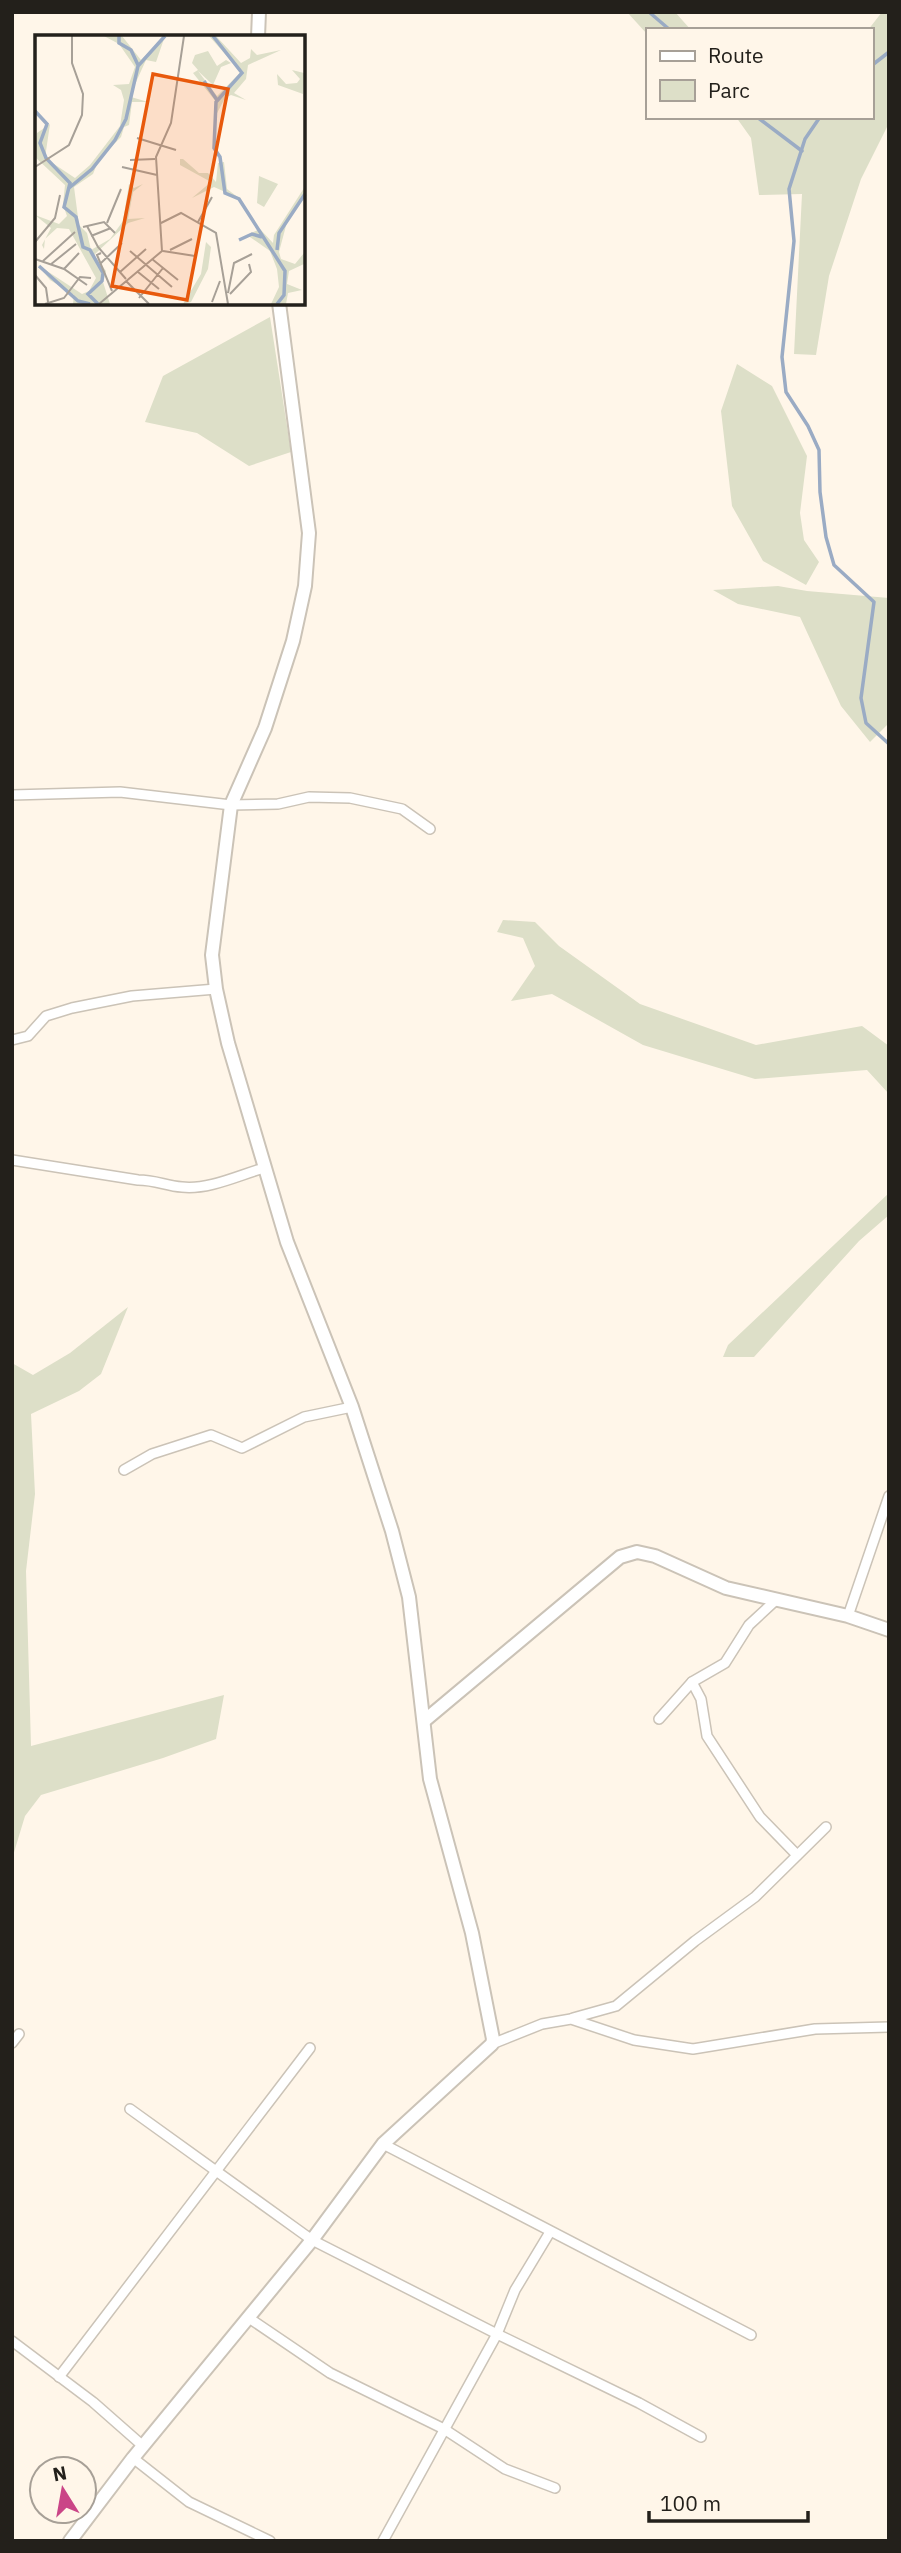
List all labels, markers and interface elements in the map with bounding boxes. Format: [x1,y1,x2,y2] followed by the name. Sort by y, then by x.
[646,28,873,119] legend
[35,35,304,304] inset map
[708,41,764,69] text: Route
[708,76,750,104] text: Parc
[28,2455,98,2525] north arrow
[51,2460,69,2486] text: N
[649,2480,808,2524] scale bar
[660,2489,721,2517] text: 100 m

